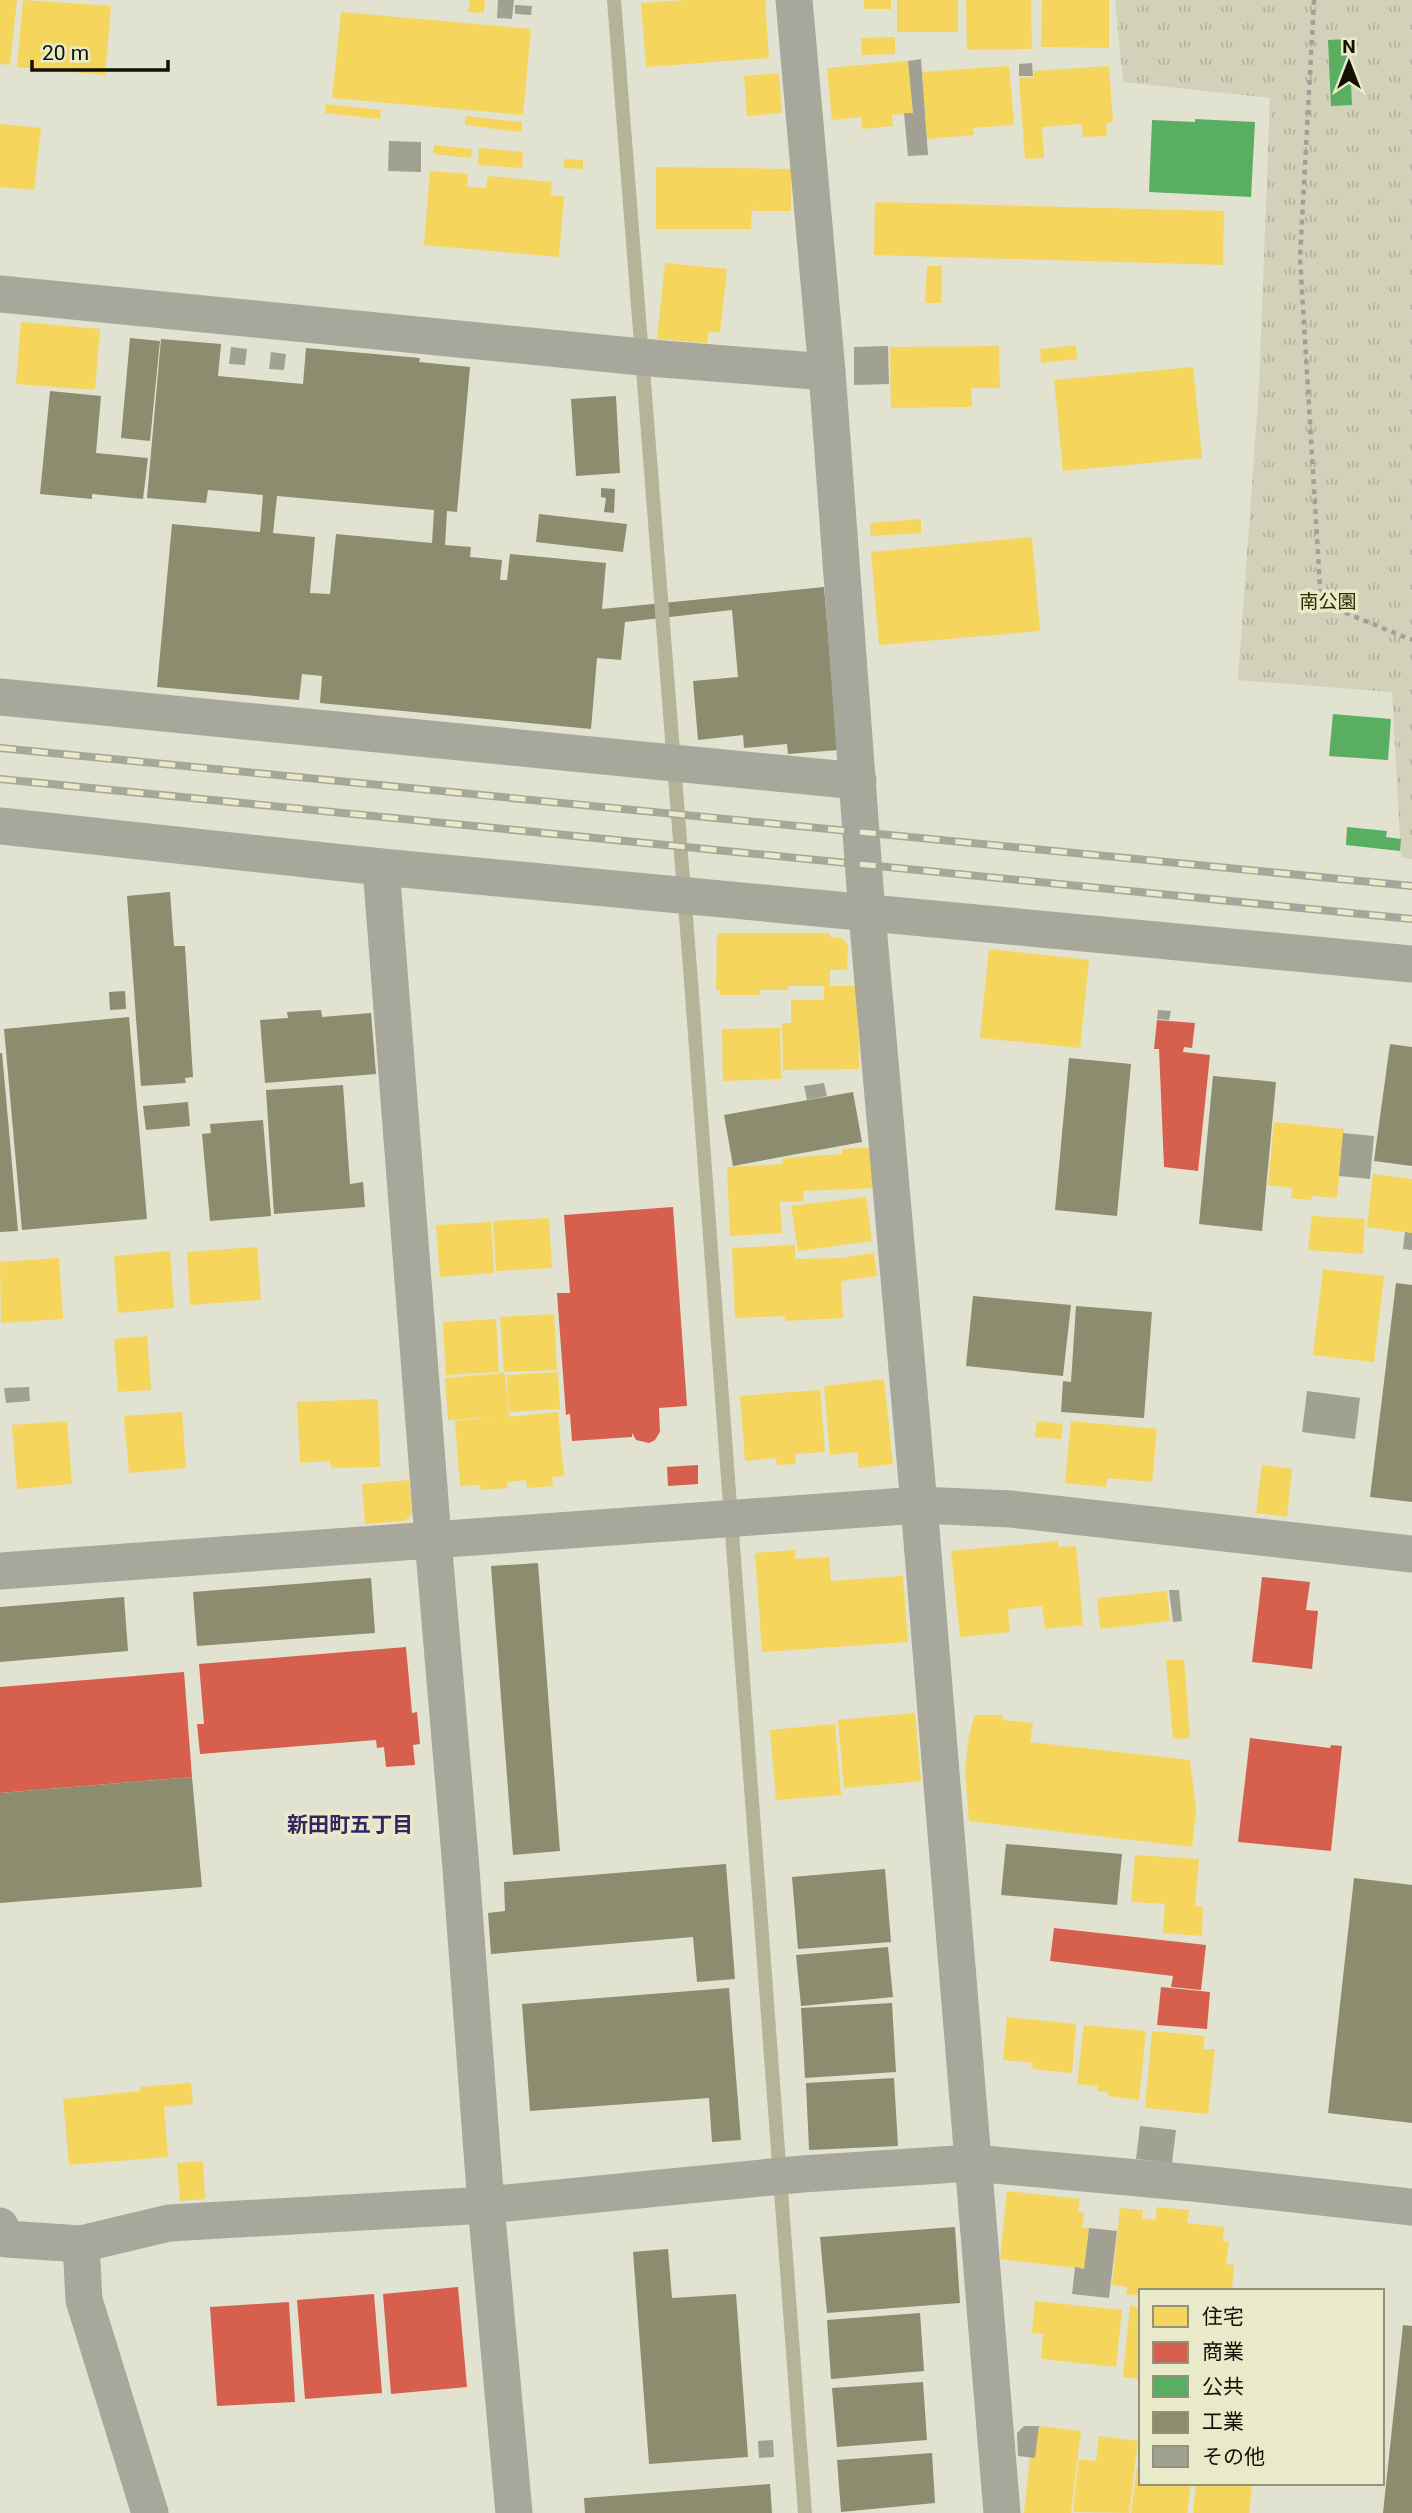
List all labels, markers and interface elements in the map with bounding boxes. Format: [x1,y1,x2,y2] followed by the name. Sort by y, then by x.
[32,28,168,72] scale bar
[1314,28,1384,98] north arrow
[1342,35,1356,58] text: N
[42,41,89,65] text: 20 m
[1299,590,1357,613] park label: 南公園
[287,1813,413,1837] district label: 新田町五丁目
[1139,2289,1384,2485] legend
[1202,2305,1244,2329] text: 住宅
[1202,2340,1244,2364] text: 商業
[1202,2375,1244,2399] text: 公共
[1202,2410,1244,2434] text: 工業
[1202,2445,1265,2469] text: その他

